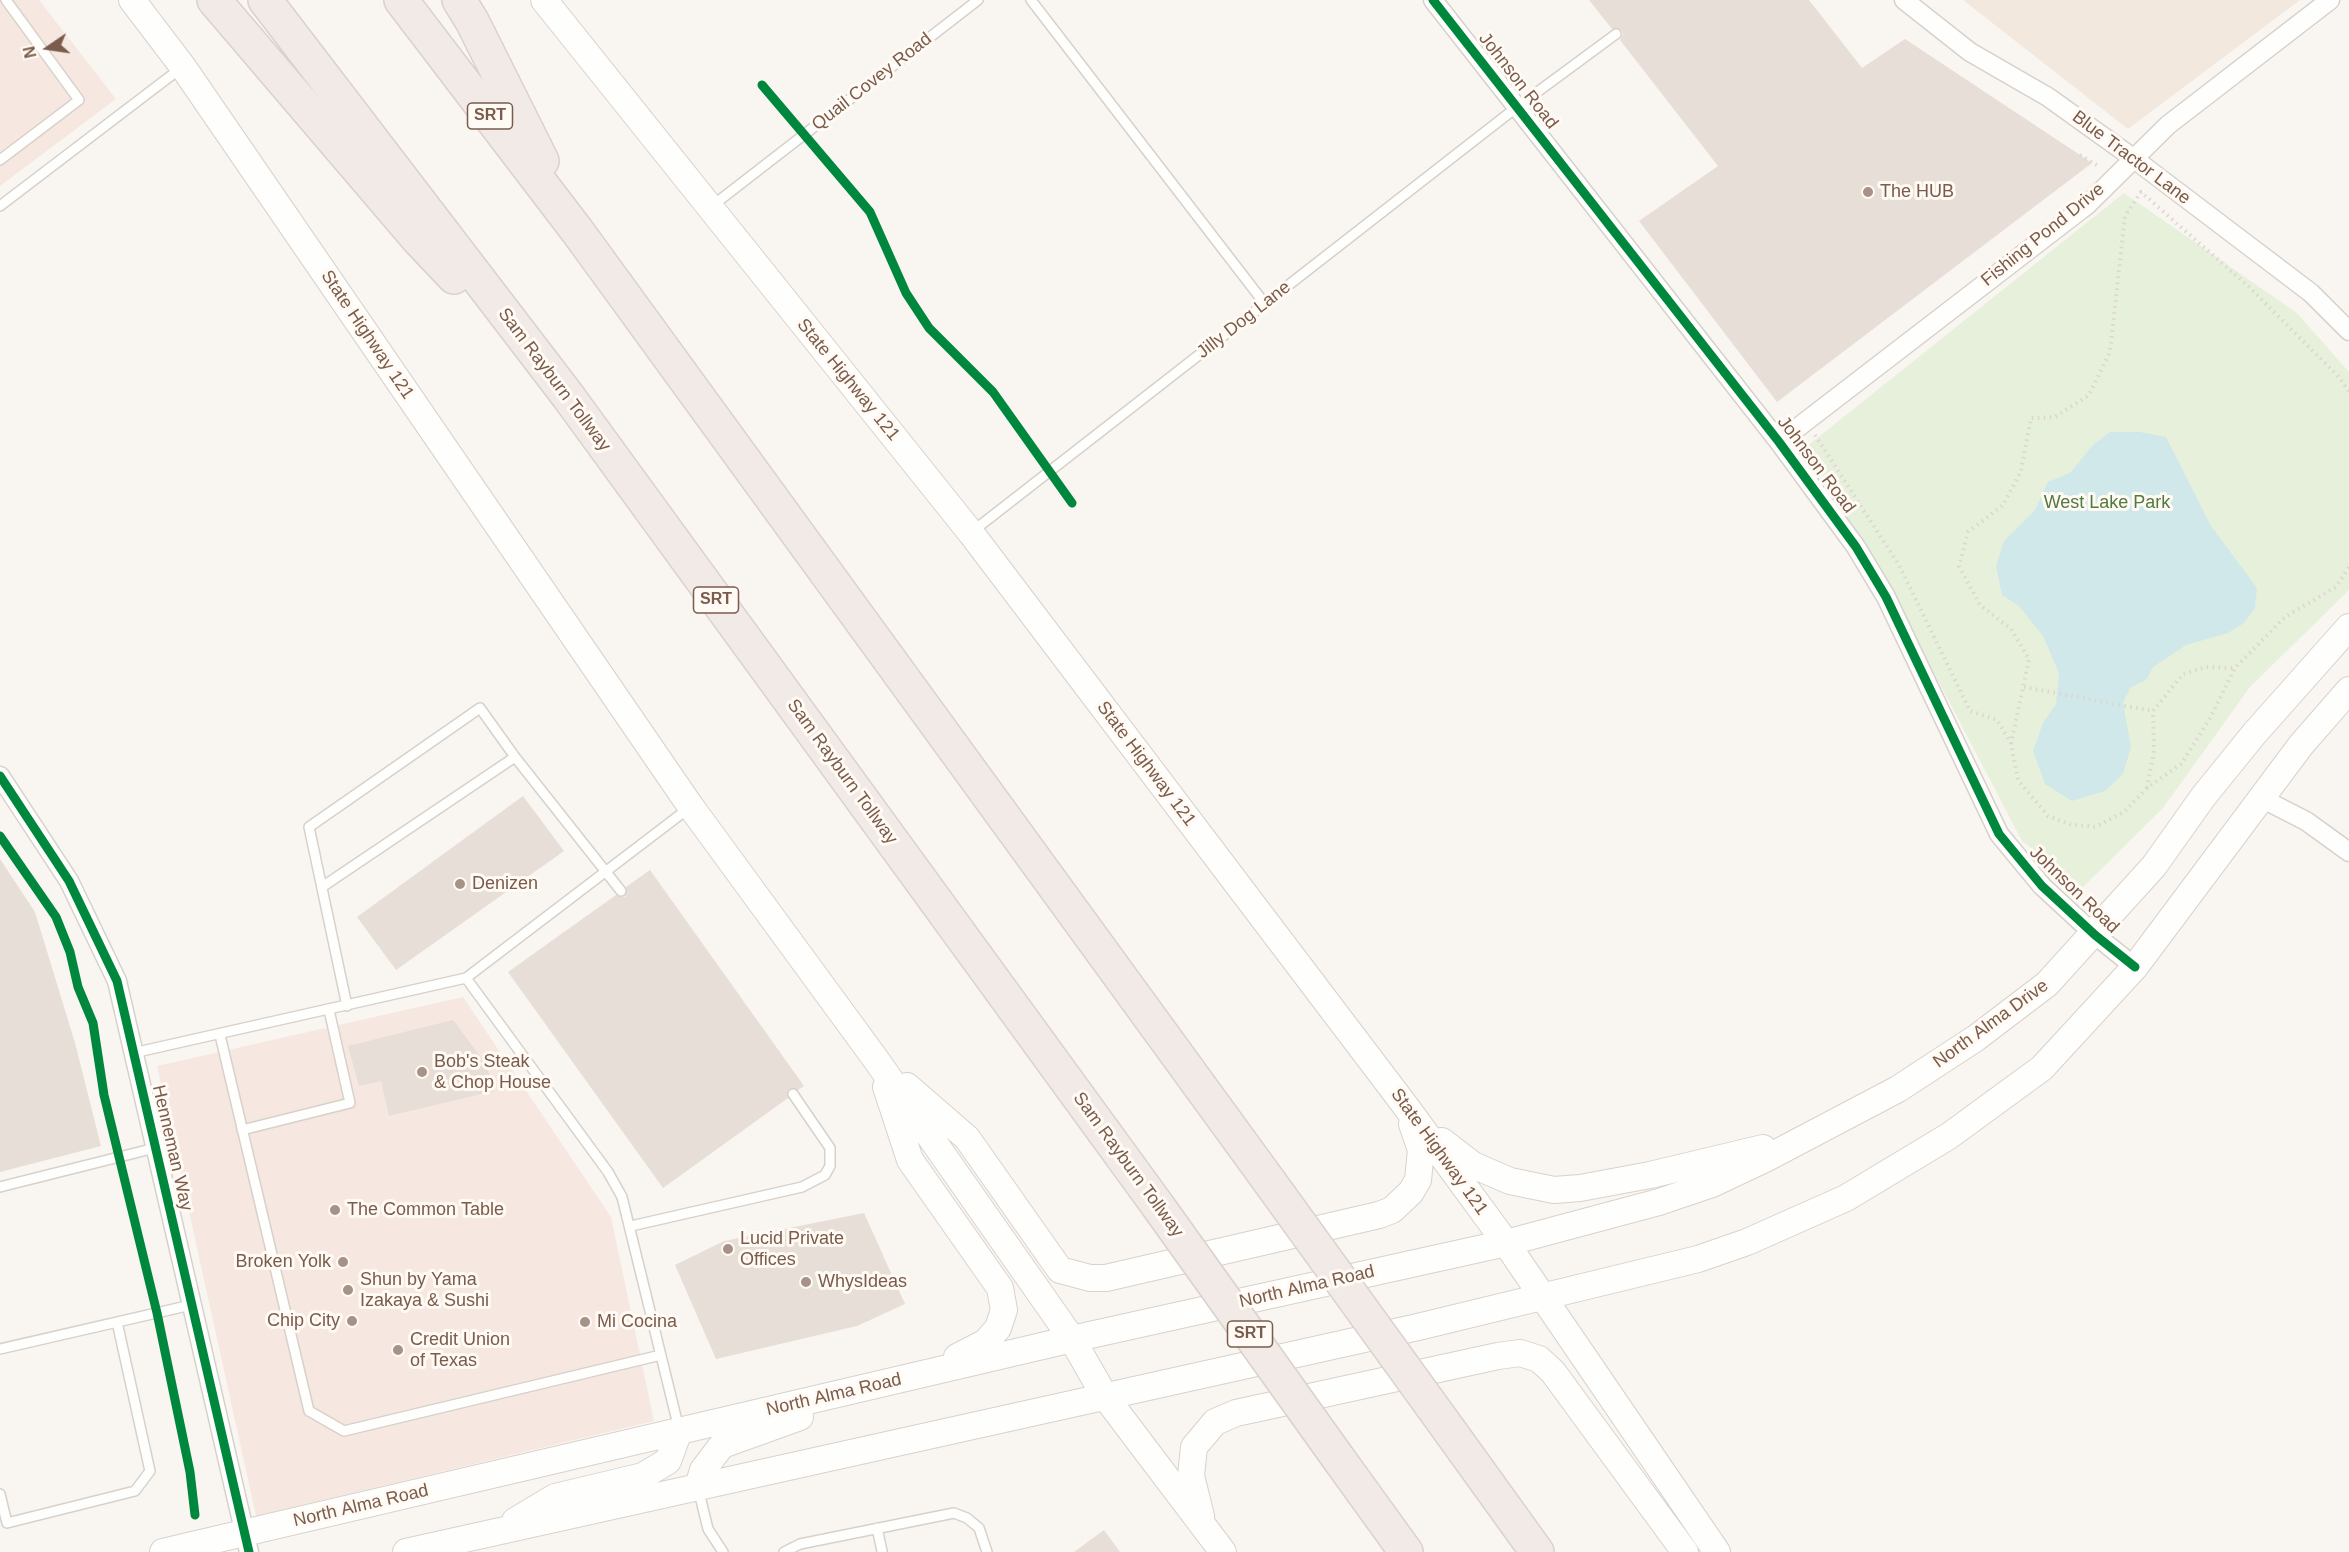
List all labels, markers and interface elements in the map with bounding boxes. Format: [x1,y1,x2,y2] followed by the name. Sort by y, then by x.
[18,18,78,78] north arrow
[808,29,936,135] street label: Quail Covey Road
[1474,29,1562,133] street label: Johnson Road
[20,45,40,60] text: N
[468,103,512,129] road number: SRT
[2068,107,2194,209] street label: Blue Tractor Lane
[1977,179,2109,291] street label: Fishing Pond Drive
[1880,181,1954,203] place label: The HUB
[1861,185,1875,199] marker: The HUB
[316,266,418,404] street label: State Highway 121
[1193,277,1295,363] street label: Jilly Dog Lane
[493,304,615,456] street label: Sam Rayburn Tollway
[792,314,904,446] street label: State Highway 121
[1772,412,1860,518] street label: Johnson Road
[2044,492,2170,514] park label: West Lake Park
[694,587,738,613] road number: SRT
[782,695,902,849] street label: Sam Rayburn Tollway
[1092,697,1200,831] street label: State Highway 121
[2025,842,2123,938] street label: Johnson Road
[472,873,538,895] place label: Denizen
[453,877,467,891] marker: Denizen
[1929,975,2053,1073] street label: North Alma Drive
[434,1051,551,1094] place label: Bob's Steak & Chop House
[415,1065,429,1079] marker: Bob's Steak & Chop House
[147,1083,197,1213] street label: Henneman Way
[1386,1085,1492,1219] street label: State Highway 121
[1068,1088,1188,1242] street label: Sam Rayburn Tollway
[347,1199,504,1221] place label: The Common Table
[328,1203,342,1217] marker: The Common Table
[740,1228,844,1270] place label: Lucid Private Offices
[721,1242,735,1256] marker: Lucid Private Offices
[236,1251,331,1273] place label: Broken Yolk
[336,1255,350,1269] marker: Broken Yolk
[1237,1261,1377,1313] street label: North Alma Road
[360,1269,489,1312] place label: Shun by Yama Izakaya & Sushi
[818,1271,907,1293] place label: WhysIdeas
[799,1275,813,1289] marker: WhysIdeas
[341,1283,355,1297] marker: Shun by Yama Izakaya & Sushi
[267,1310,340,1332] place label: Chip City
[597,1311,677,1333] place label: Mi Cocina
[345,1314,359,1328] marker: Chip City
[578,1315,592,1329] marker: Mi Cocina
[1228,1321,1272,1347] road number: SRT
[410,1329,510,1372] place label: Credit Union of Texas
[391,1343,405,1357] marker: Credit Union of Texas
[764,1369,904,1421] street label: North Alma Road
[291,1480,431,1532] street label: North Alma Road

